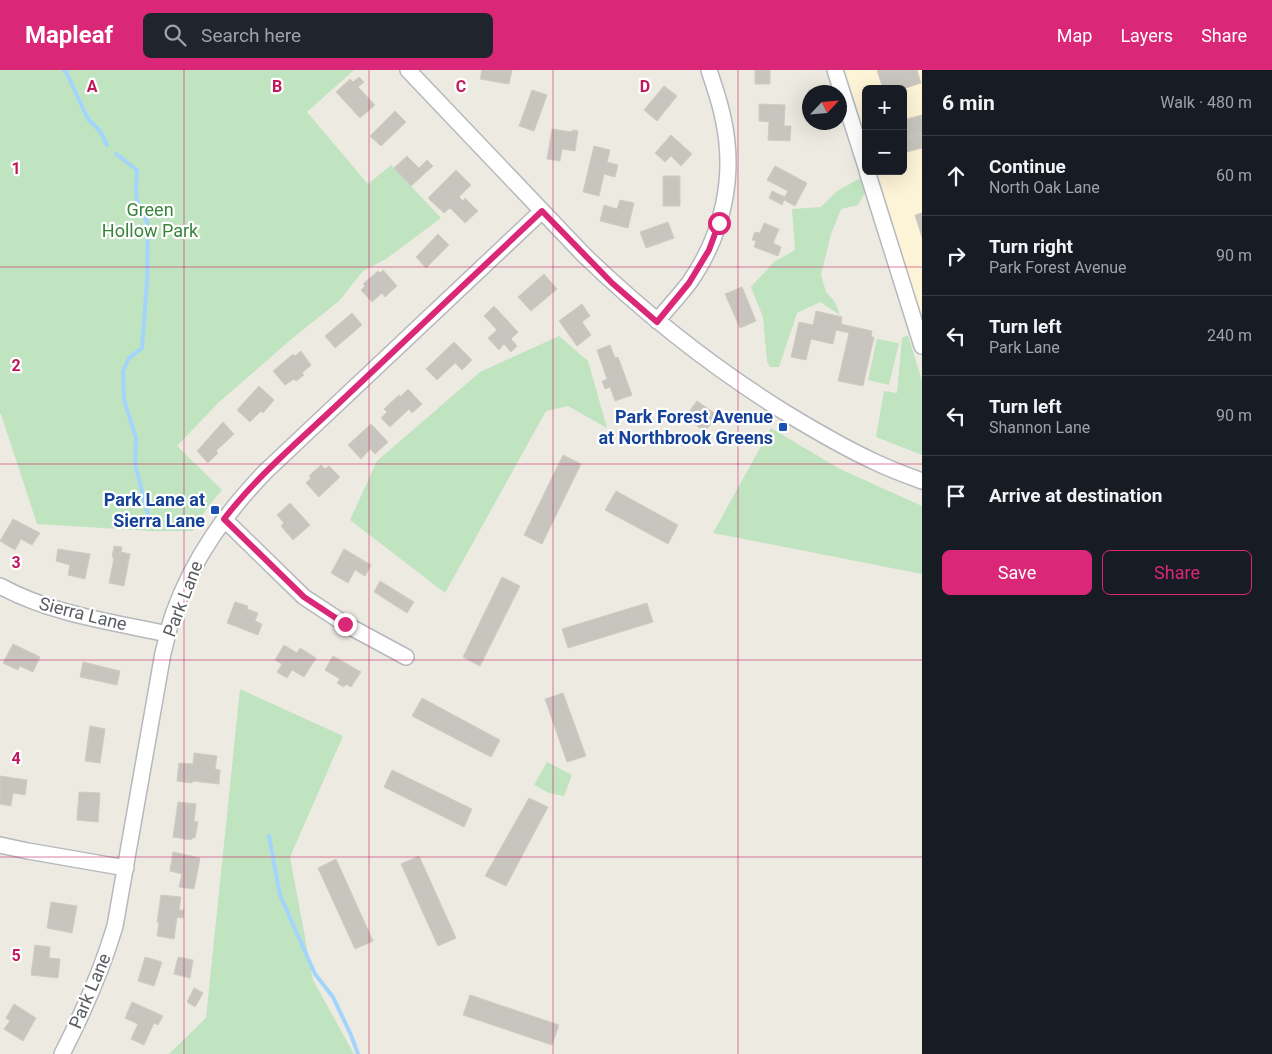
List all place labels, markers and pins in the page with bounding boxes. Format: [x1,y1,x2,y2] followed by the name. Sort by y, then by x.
[598,406,773,448] place label: Park Forest Avenue at Northbrook Greens
[777,421,789,433] marker: Park Forest Avenue at Northbrook Greens
[104,489,205,531] place label: Park Lane at Sierra Lane
[209,504,221,516] marker: Park Lane at Sierra Lane

